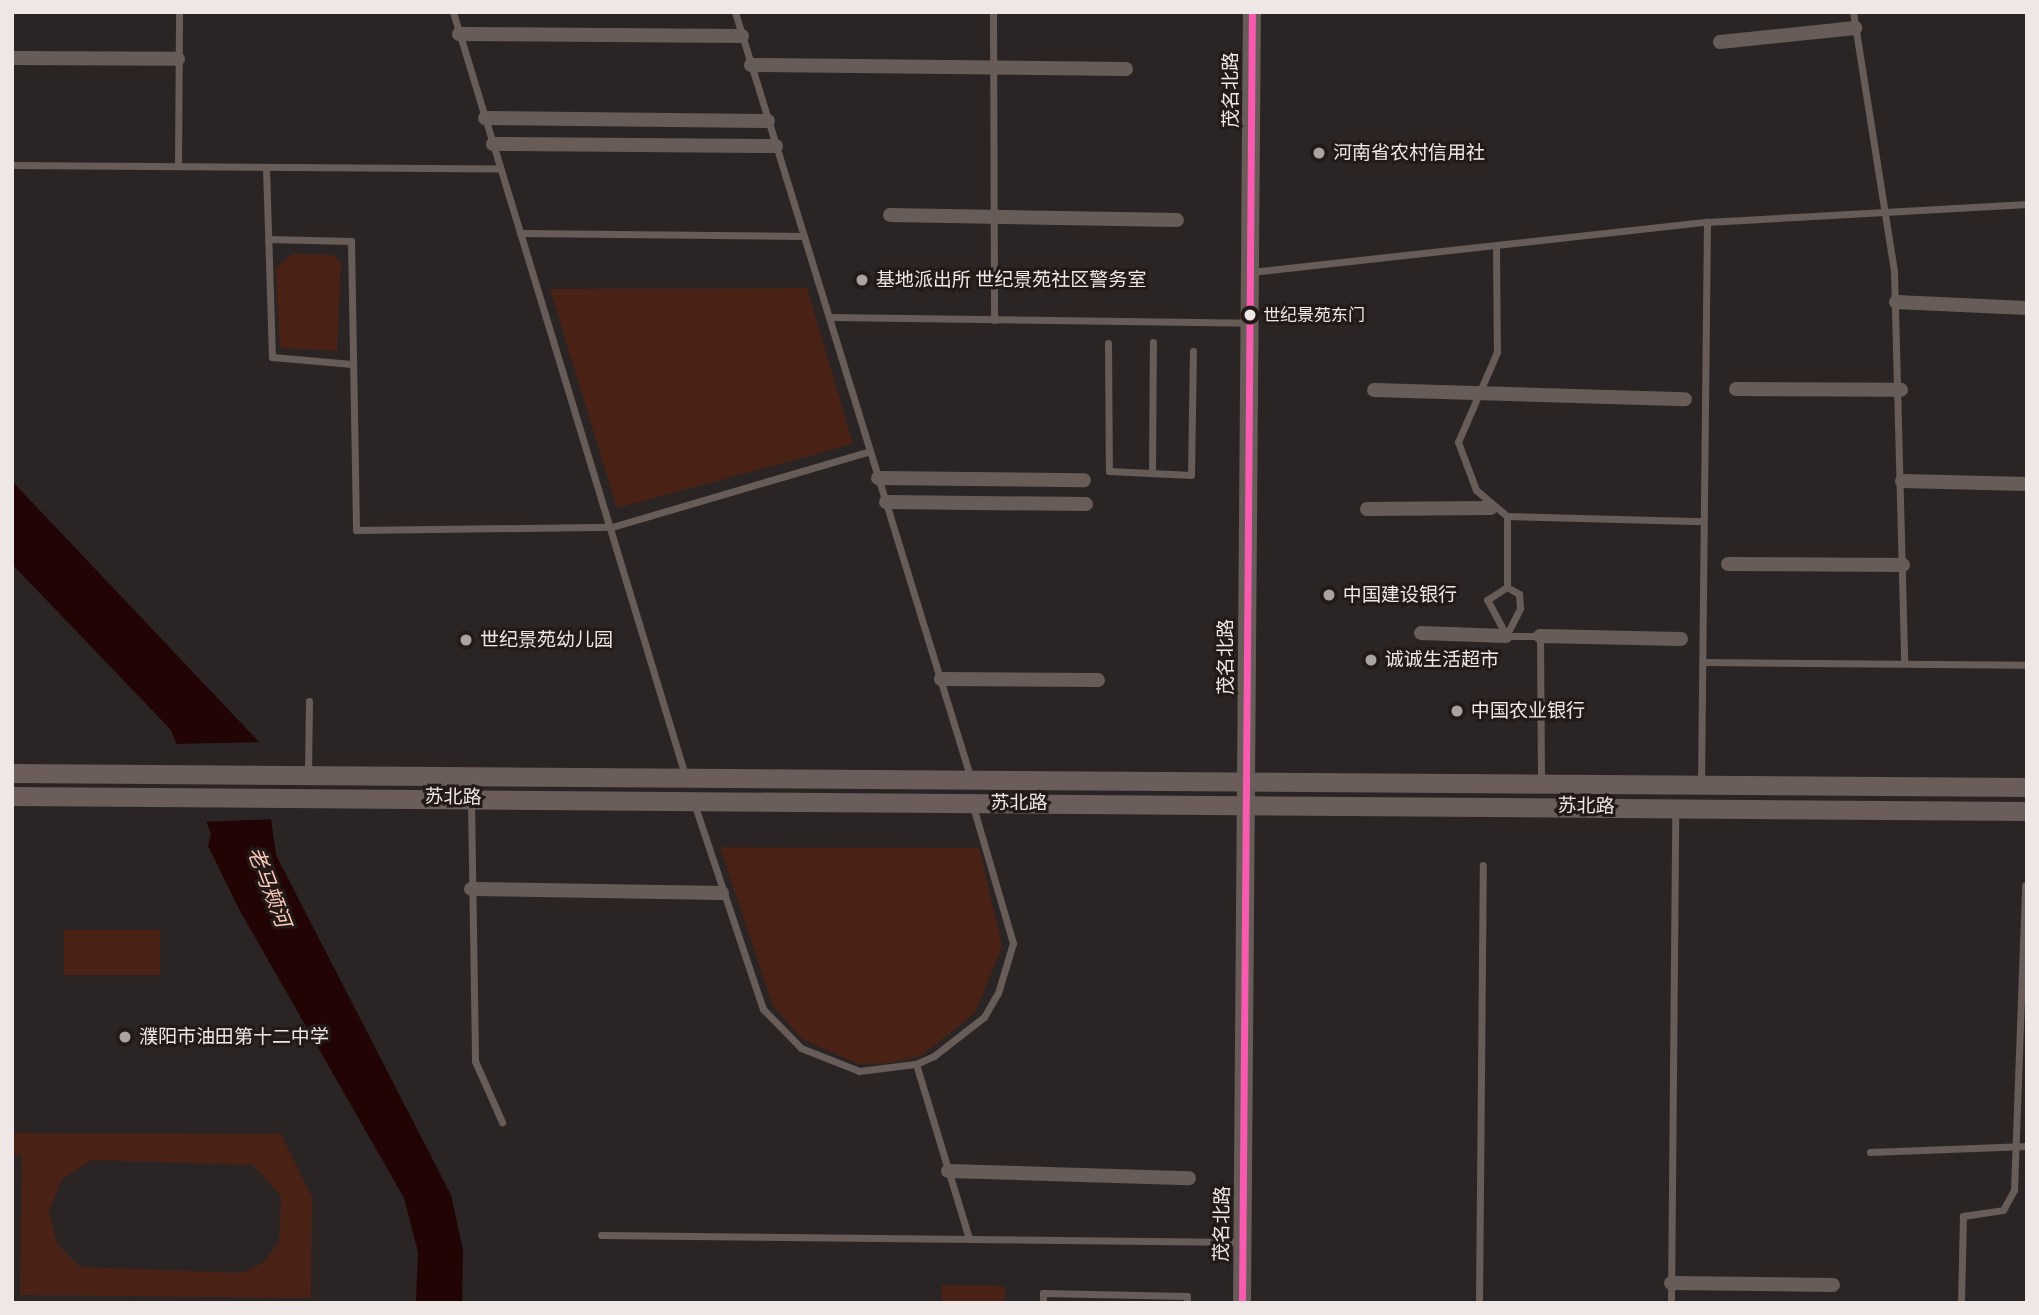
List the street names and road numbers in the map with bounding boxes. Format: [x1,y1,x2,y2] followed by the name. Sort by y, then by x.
[1220,52,1242,128] street label: 茂名北路
[1215,619,1237,695] street label: 茂名北路
[424,785,482,809] street label: 苏北路
[991,792,1047,814] street label: 苏北路
[1557,794,1615,818] street label: 苏北路
[1210,1186,1234,1262] street label: 茂名北路

